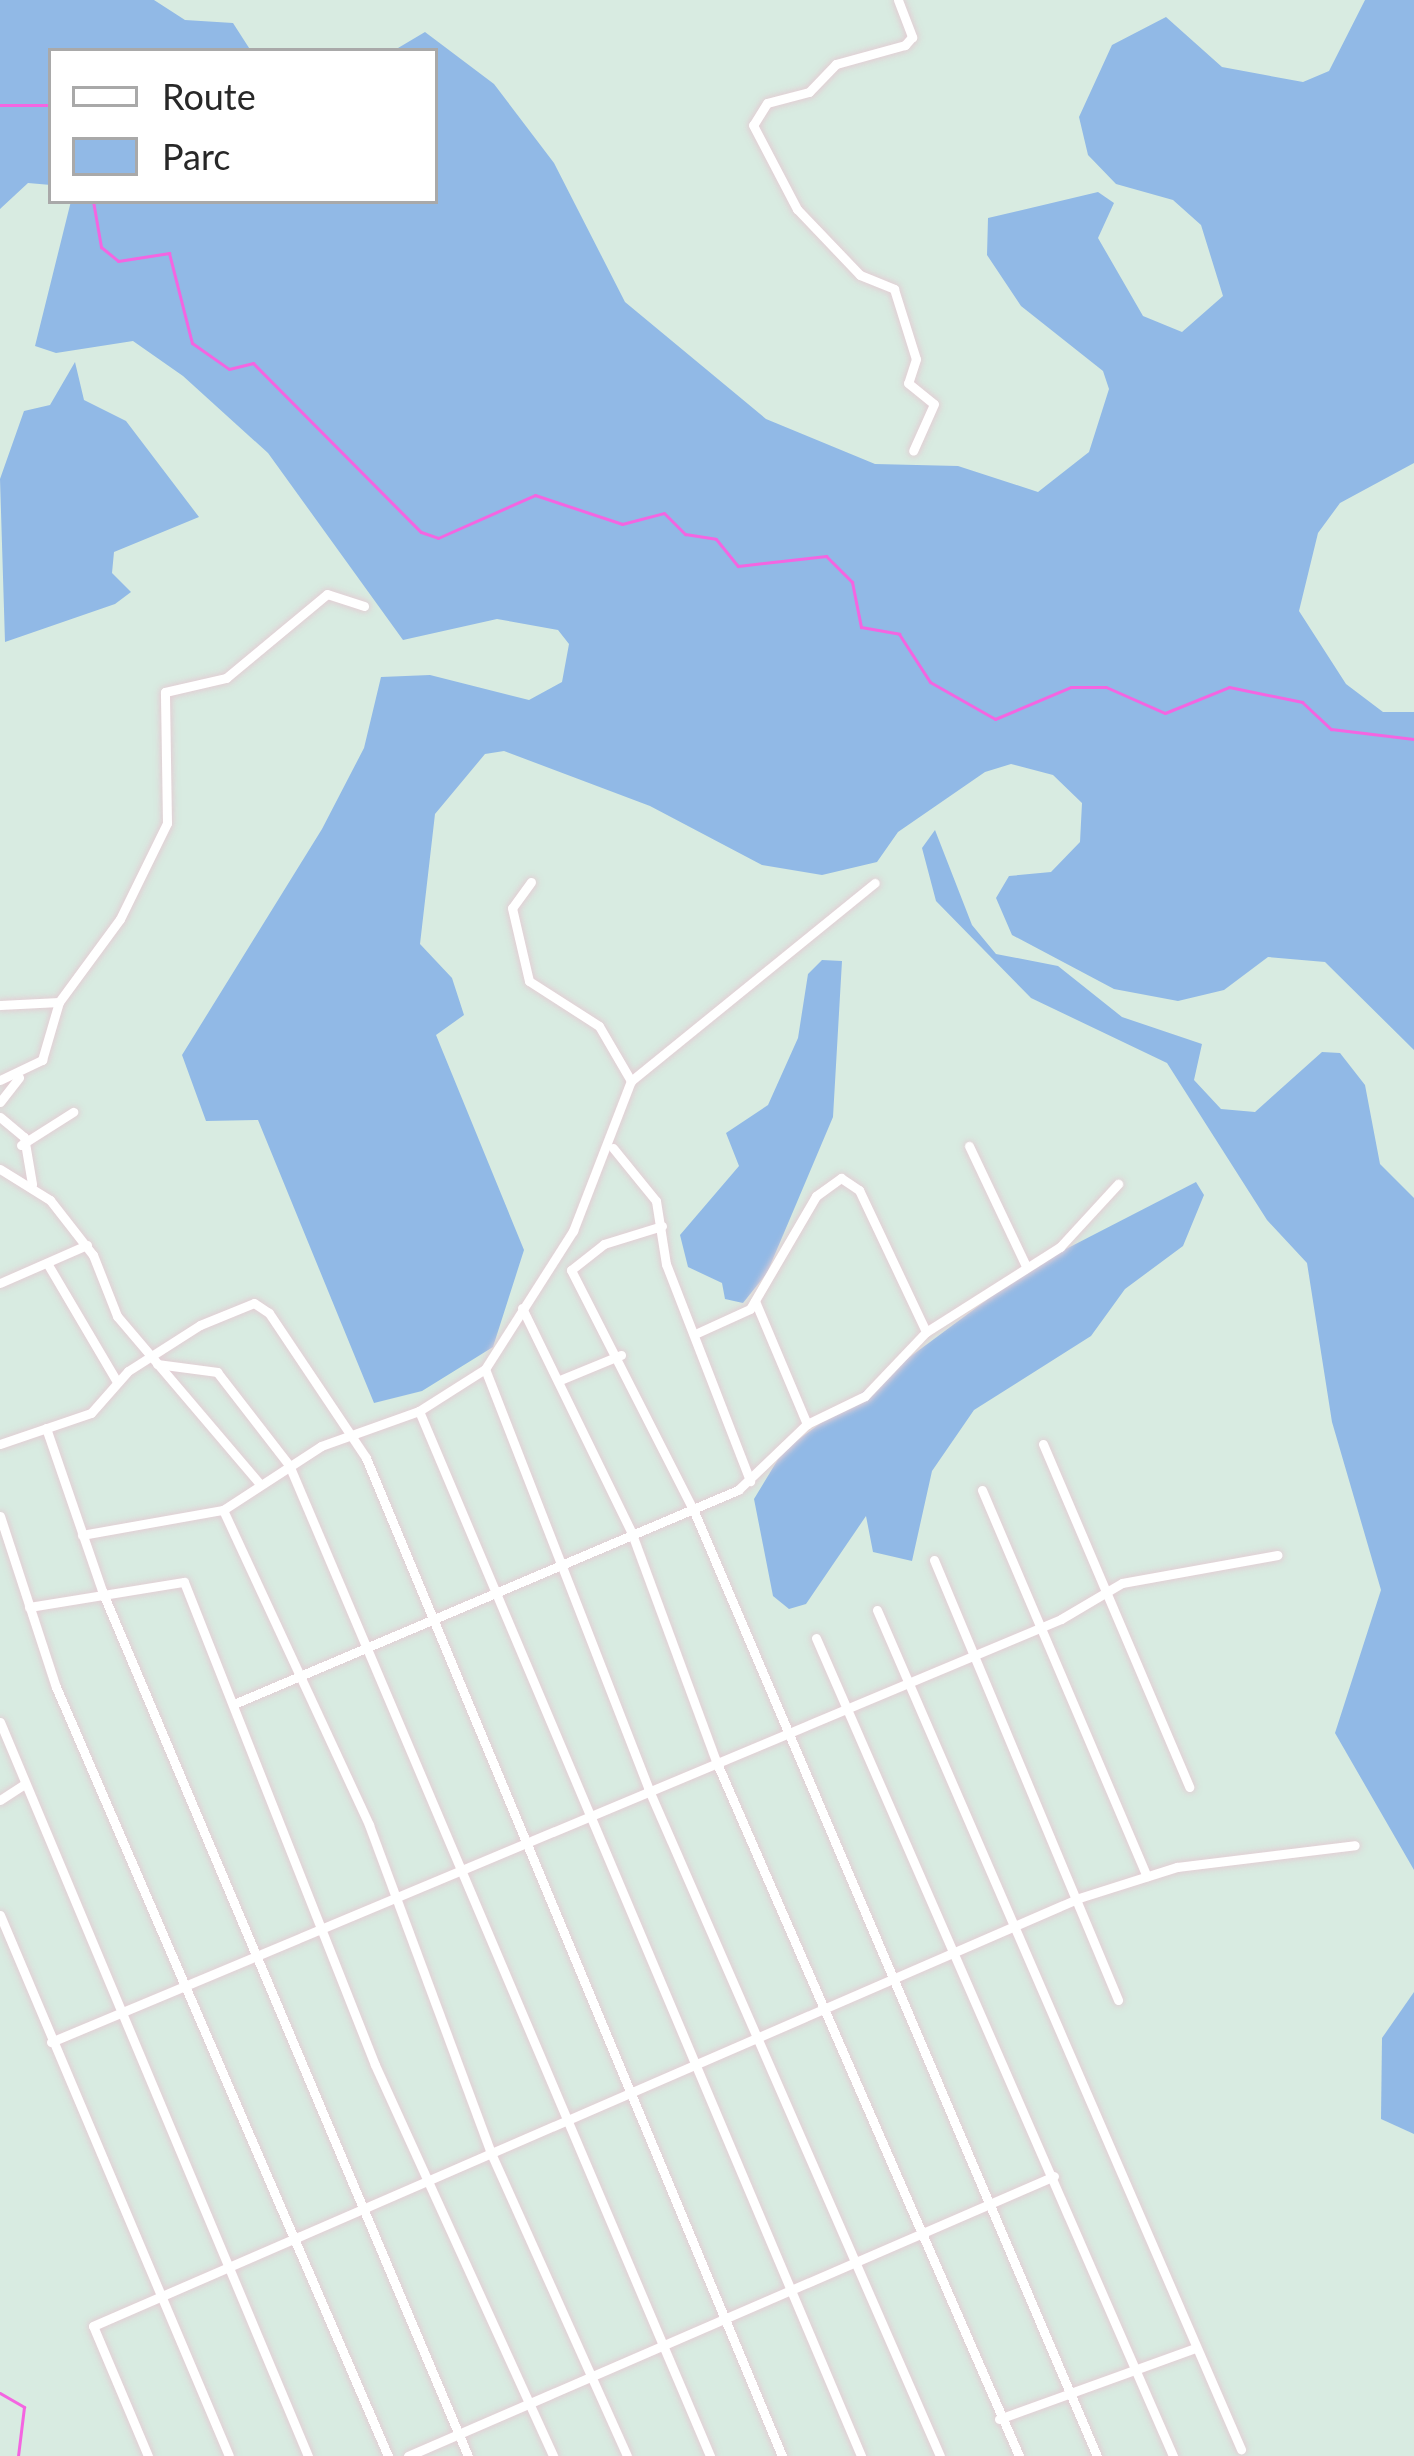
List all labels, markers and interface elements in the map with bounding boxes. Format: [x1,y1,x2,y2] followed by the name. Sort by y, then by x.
[48,48,438,204] legend
[162,74,256,118] text: Route
[162,134,231,178] text: Parc

